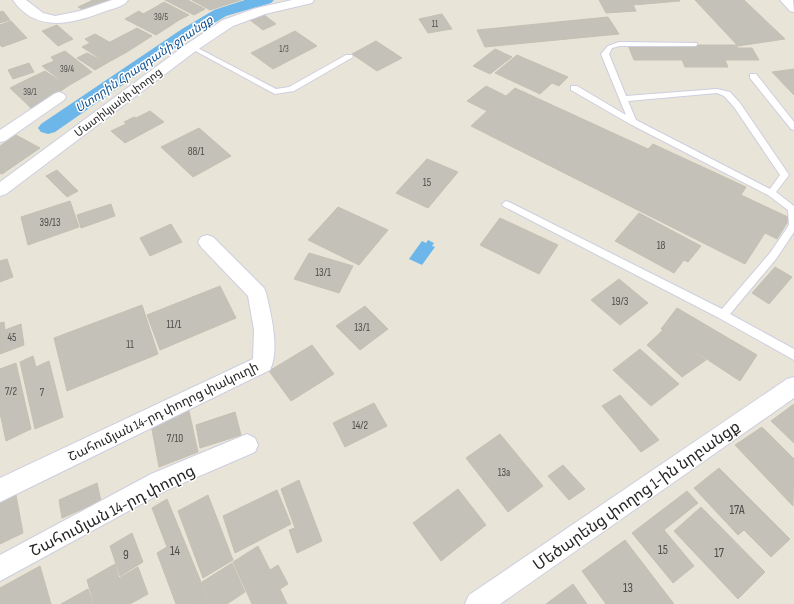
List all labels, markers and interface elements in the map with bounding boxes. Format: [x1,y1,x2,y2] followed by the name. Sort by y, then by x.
[73,12,217,116] water label: Ստորին Հրազդանի ջրանցք
[154,12,168,23] house number: 39/5
[432,19,439,30] house number: 11
[279,44,289,55] house number: 1/3
[60,64,74,75] house number: 39/4
[72,65,165,140] street label: Մատիկյանի փողոց
[23,87,38,98] house number: 39/1
[188,145,204,158] house number: 88/1
[423,176,431,189] house number: 15
[39,216,61,229] house number: 39/13
[657,239,666,252] house number: 18
[315,266,331,279] house number: 13/1
[612,295,629,308] house number: 19/3
[167,318,182,331] house number: 11/1
[354,321,370,334] house number: 13/1
[7,331,17,344] house number: 45
[126,338,134,351] house number: 11
[66,359,261,465] street label: Շահումյան 14-րդ փողոց փակուղի
[5,385,17,398] house number: 7/2
[40,386,45,399] house number: 7
[530,417,744,575] street label: Մեծարենց փողոց 1-ին նրբանցք
[352,419,369,432] house number: 14/2
[167,432,183,445] house number: 7/10
[26,460,198,560] street label: Շահումյան 14-րդ փողոց
[498,466,510,479] house number: 13a
[729,502,745,518] house number: 17A
[170,542,180,558] house number: 14
[658,542,668,558] house number: 15
[714,545,725,561] house number: 17
[123,547,129,563] house number: 9
[623,580,633,596] house number: 13

